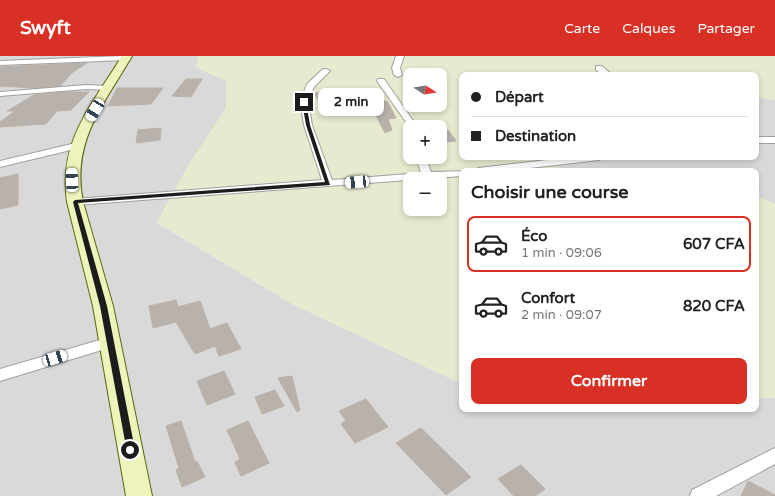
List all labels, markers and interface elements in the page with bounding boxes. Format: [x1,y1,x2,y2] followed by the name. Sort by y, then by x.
[20,17,71,39] text: Swyft
[564,20,600,37] text: Carte
[622,20,675,37] text: Calques
[697,20,755,37] text: Partager
[403,68,447,112] north arrow
[403,68,447,216] map controls
[318,88,384,116] callout: 2 min
[495,88,544,106] text: Départ
[295,93,313,111] route end
[334,94,368,110] text: 2 min
[84,97,106,123] car
[403,120,447,164] button: +
[495,127,576,145] text: Destination
[66,168,78,192] car
[403,172,447,216] button: −
[345,175,369,189] car
[471,181,629,203] text: Choisir une course
[473,226,509,262] icon: car
[521,227,547,245] text: Éco
[683,235,745,253] text: 607 CFA
[521,245,602,261] text: 1 min · 09:06
[473,288,509,324] icon: car
[521,289,575,307] text: Confort
[683,297,745,315] text: 820 CFA
[521,307,602,323] text: 2 min · 09:07
[42,349,68,367] car
[471,358,747,404] button: Confirmer
[121,441,139,459] route start

